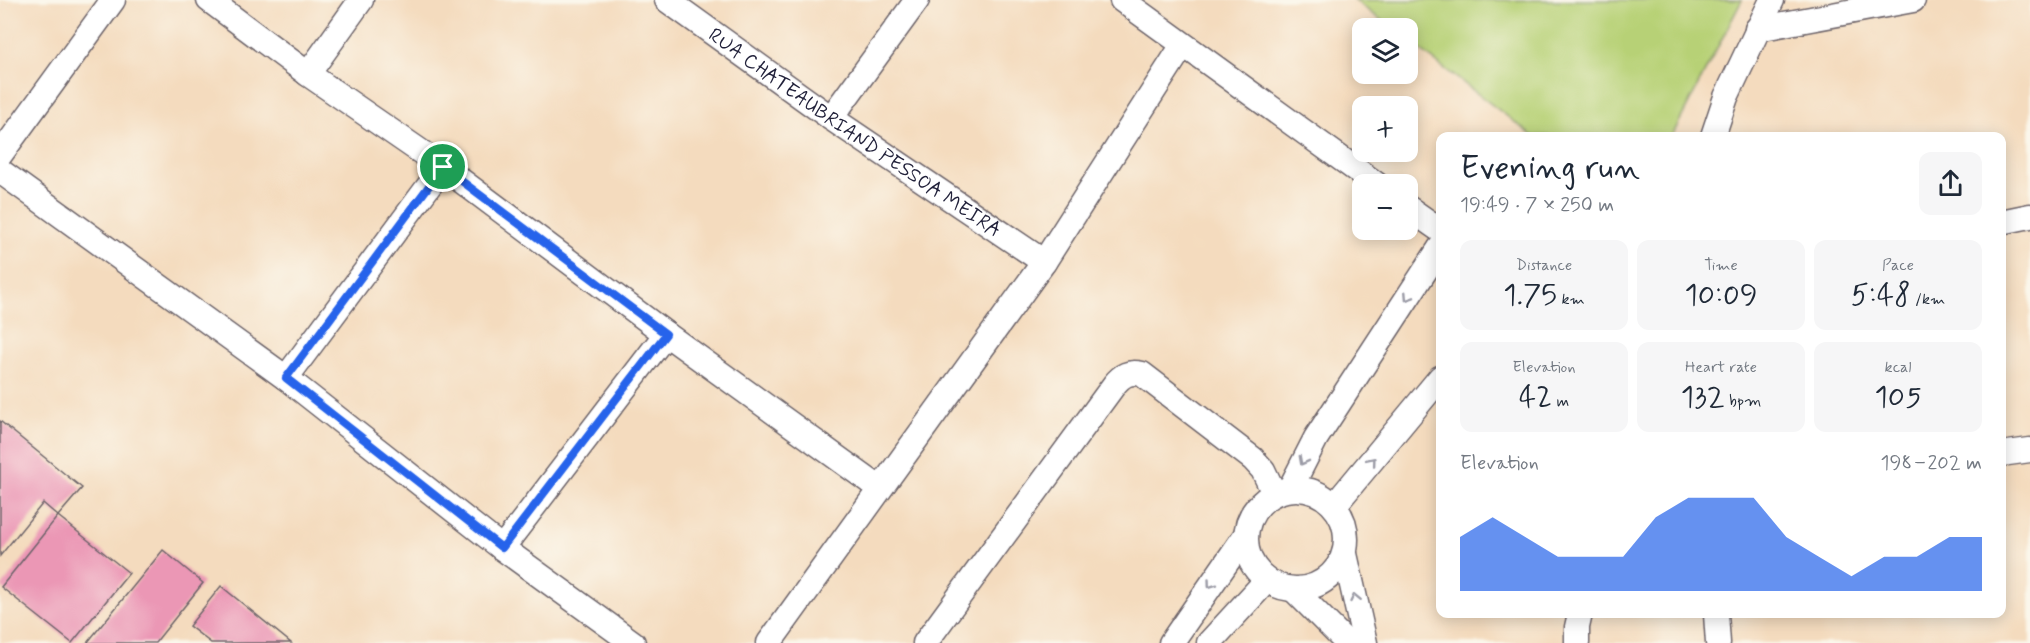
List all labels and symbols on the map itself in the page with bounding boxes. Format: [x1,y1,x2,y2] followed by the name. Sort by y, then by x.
[703,22,1006,244] street label: RUA CHATEAUBRIAND PESSOA MEIRA
[417,141,468,192] pin
[1404,290,1415,301] one-way arrow
[1299,455,1310,465] one-way arrow
[1364,457,1375,468] one-way arrow
[1207,577,1218,588] one-way arrow
[1349,594,1362,604] one-way arrow

